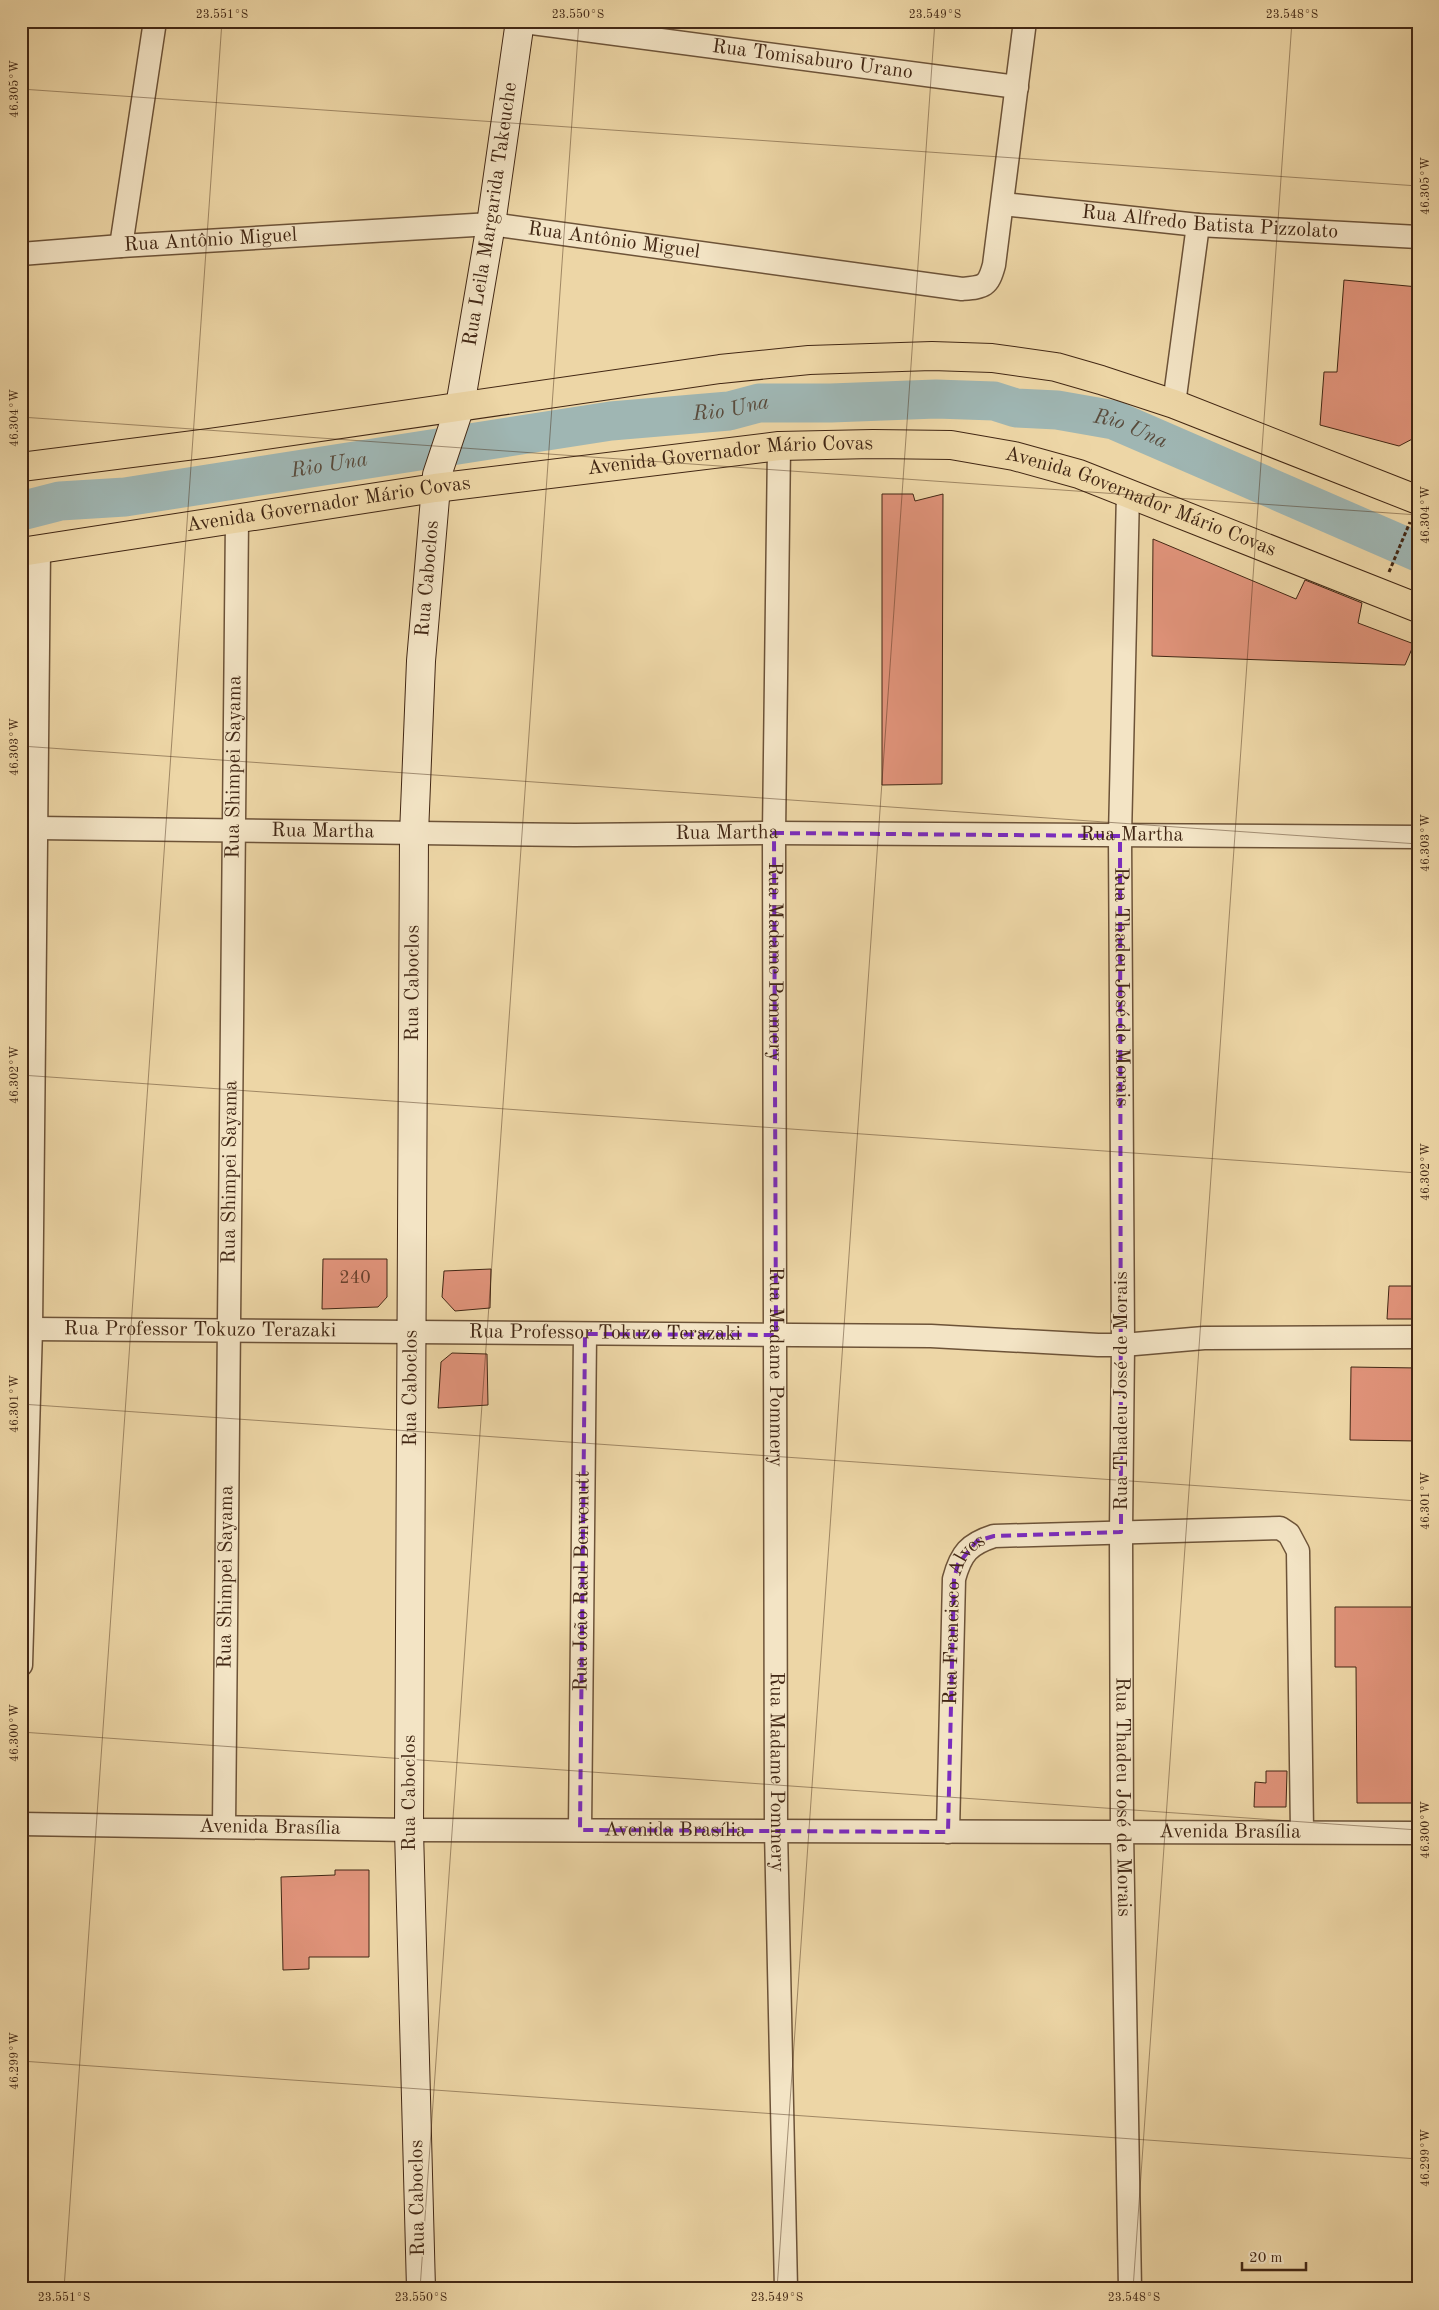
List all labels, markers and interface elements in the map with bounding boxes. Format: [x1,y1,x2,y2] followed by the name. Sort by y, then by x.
[196,8,248,21] text: 23.551°S
[552,8,604,21] text: 23.550°S
[909,8,961,21] text: 23.549°S
[1266,8,1318,21] text: 23.548°S
[711,37,914,83] street label: Rua Tomisaburo Urano
[8,60,21,118] text: 46.305°W
[460,81,521,348] street label: Rua Leila Margarida Takeuche
[1419,157,1432,215] text: 46.305°W
[1081,203,1339,243] street label: Rua Alfredo Batista Pizzolato
[527,219,701,263] street label: Rua Antônio Miguel
[123,226,298,256] street label: Rua Antônio Miguel
[9,389,21,447] text: 46.304°W
[691,393,769,425] water label: Rio Una
[1091,406,1170,452] water label: Rio Una
[586,434,873,479] street label: Avenida Governador Mário Covas
[1003,445,1279,561] street label: Avenida Governador Mário Covas
[288,449,369,482] water label: Rio Una
[185,474,472,536] street label: Avenida Governador Mário Covas
[1420,486,1432,544] text: 46.304°W
[413,520,443,638] street label: Rua Caboclos
[224,675,245,859] street label: Rua Shimpei Sayama
[9,718,21,776] text: 46.303°W
[1420,814,1432,872] text: 46.303°W
[271,821,375,842] street label: Rua Martha
[675,823,779,844] street label: Rua Martha
[1080,825,1184,846] street label: Rua Martha
[764,862,784,1063] street label: Rua Madame Pommery
[1110,867,1132,1107] street label: Rua Thadeu José de Morais
[403,925,424,1042] street label: Rua Caboclos
[9,1046,21,1104] text: 46.302°W
[220,1080,241,1264] street label: Rua Shimpei Sayama
[1420,1143,1432,1201] text: 46.302°W
[765,1267,785,1468] street label: Rua Madame Pommery
[339,1269,371,1287] house number: 240
[1112,1271,1132,1511] street label: Rua Thadeu José de Morais
[64,1319,336,1341] street label: Rua Professor Tokuzo Terazaki
[469,1322,741,1345] street label: Rua Professor Tokuzo Terazaki
[401,1330,422,1447] street label: Rua Caboclos
[9,1375,21,1433] text: 46.301°W
[571,1471,594,1691] street label: Rua João Raul Benvenutt
[1420,1472,1432,1530] text: 46.301°W
[216,1485,237,1669] street label: Rua Shimpei Sayama
[941,1530,989,1705] street label: Rua Francisco Alves
[766,1672,787,1873] street label: Rua Madame Pommery
[1111,1677,1133,1917] street label: Rua Thadeu José de Morais
[9,1704,21,1762] text: 46.300°W
[400,1735,420,1851] street label: Rua Caboclos
[1420,1801,1432,1859] text: 46.300°W
[199,1817,341,1839] street label: Avenida Brasília
[604,1821,746,1841] street label: Avenida Brasília
[1159,1822,1301,1843] street label: Avenida Brasília
[9,2032,21,2090] text: 46.299°W
[1420,2129,1432,2187] text: 46.299°W
[407,2140,429,2256] street label: Rua Caboclos
[1242,2240,1305,2272] scale bar
[1249,2251,1283,2266] text: 20 m
[38,2291,90,2304] text: 23.551°S
[395,2291,447,2304] text: 23.550°S
[751,2291,803,2304] text: 23.549°S
[1108,2291,1160,2304] text: 23.548°S

